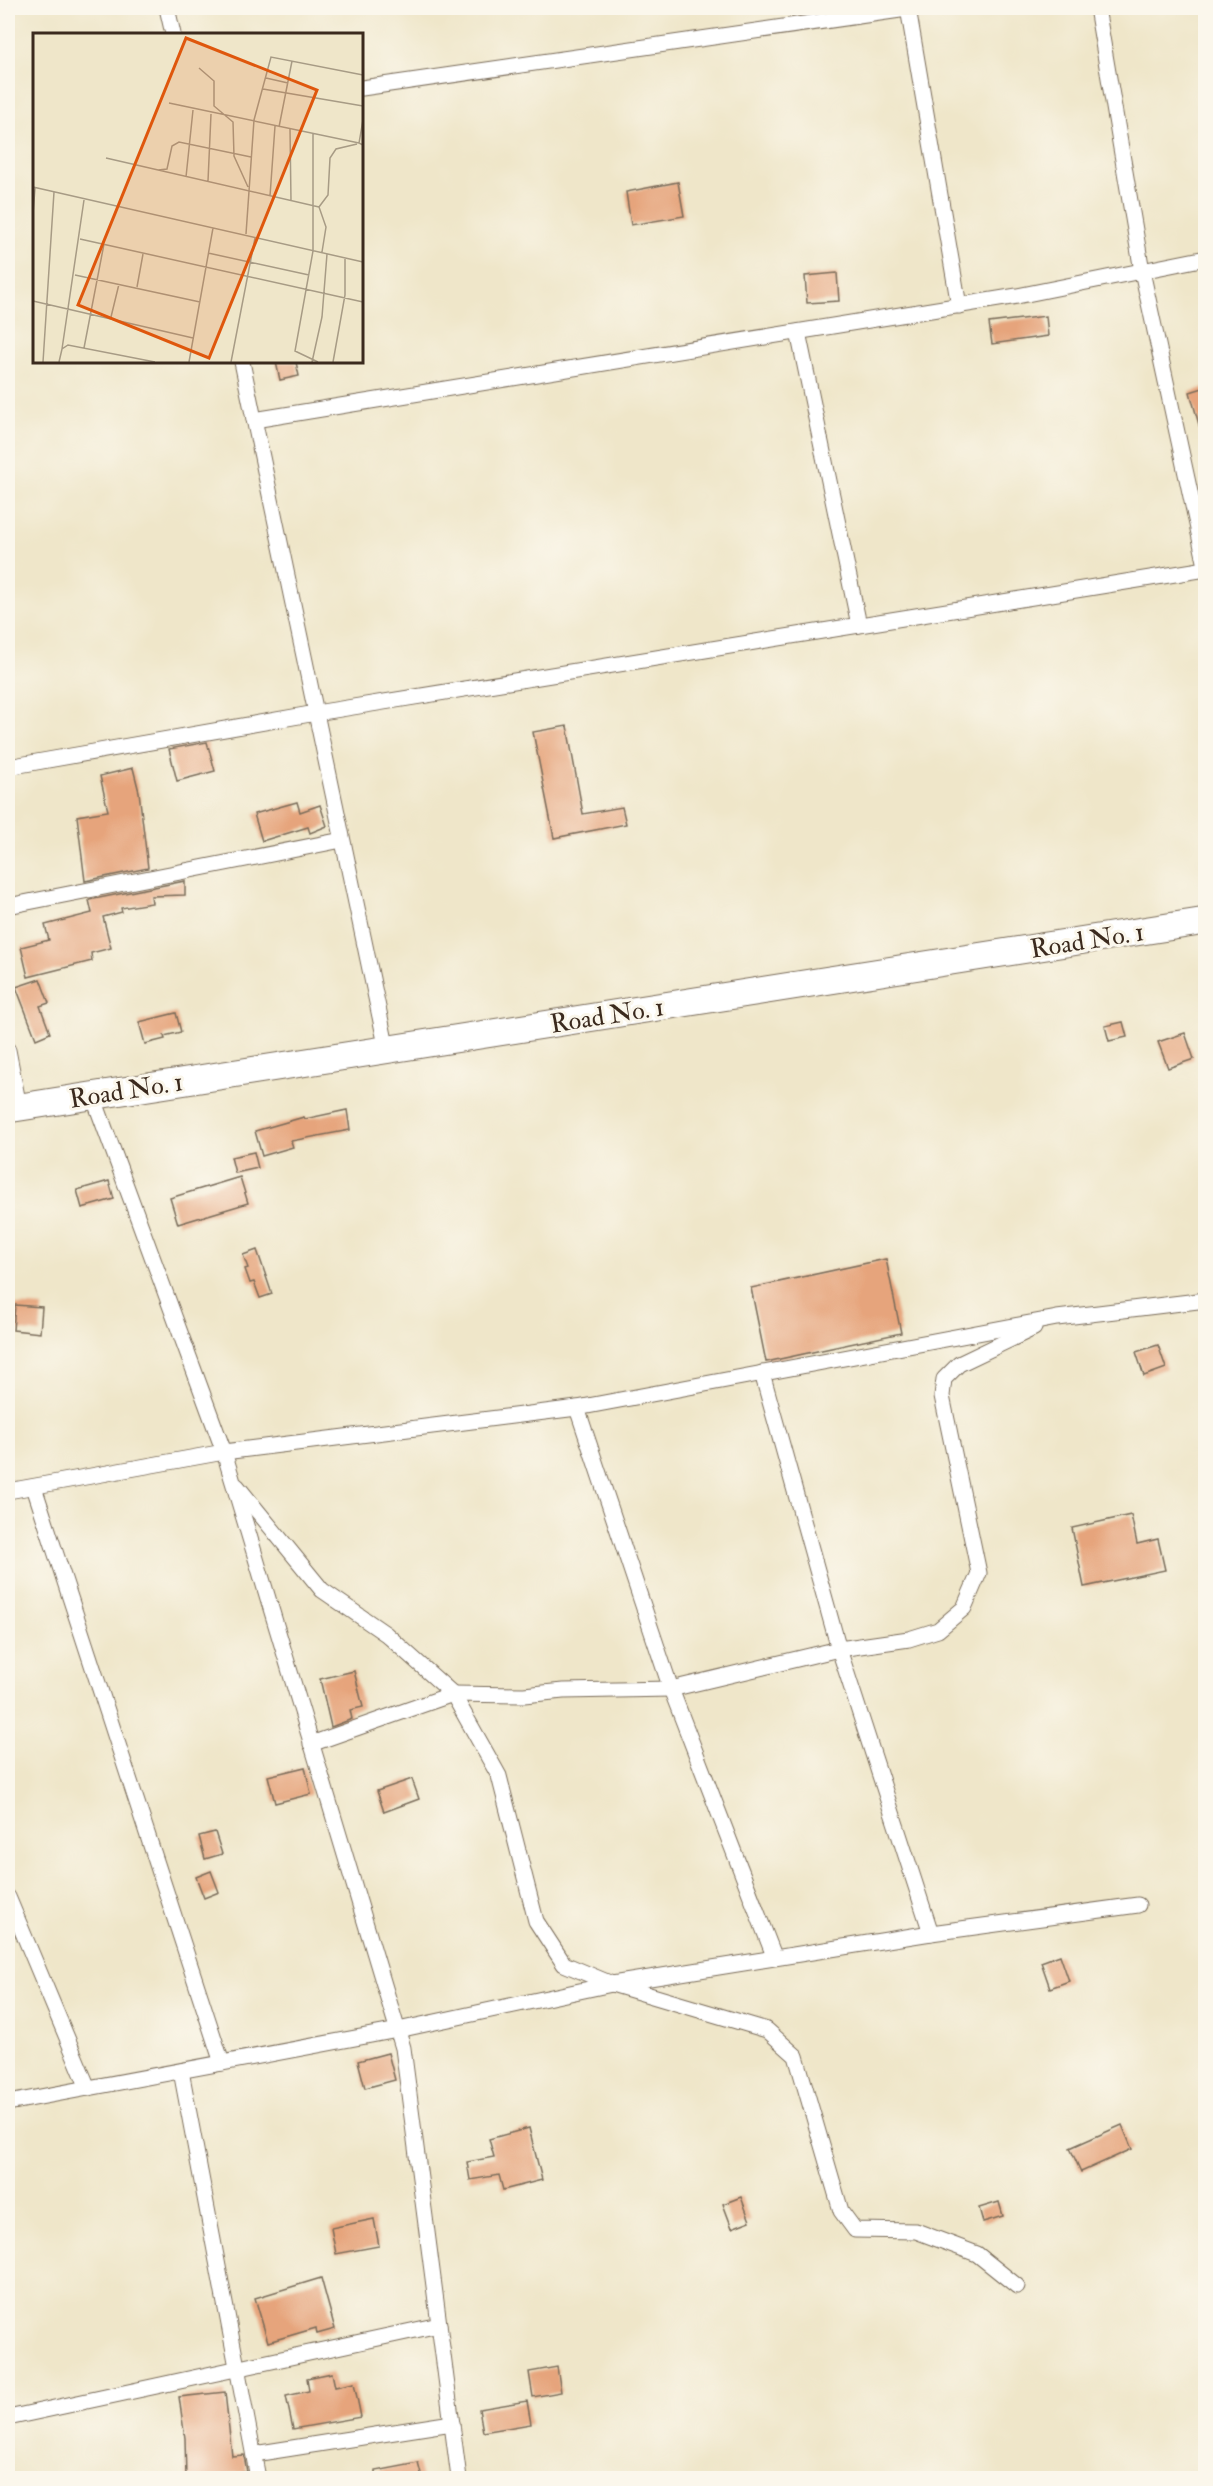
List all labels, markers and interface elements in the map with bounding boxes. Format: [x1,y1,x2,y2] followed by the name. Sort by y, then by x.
[33,33,363,363] inset map
[1028,916,1146,966] street label: Road No. 1
[548,991,666,1041] street label: Road No. 1
[67,1066,185,1116] street label: Road No. 1

